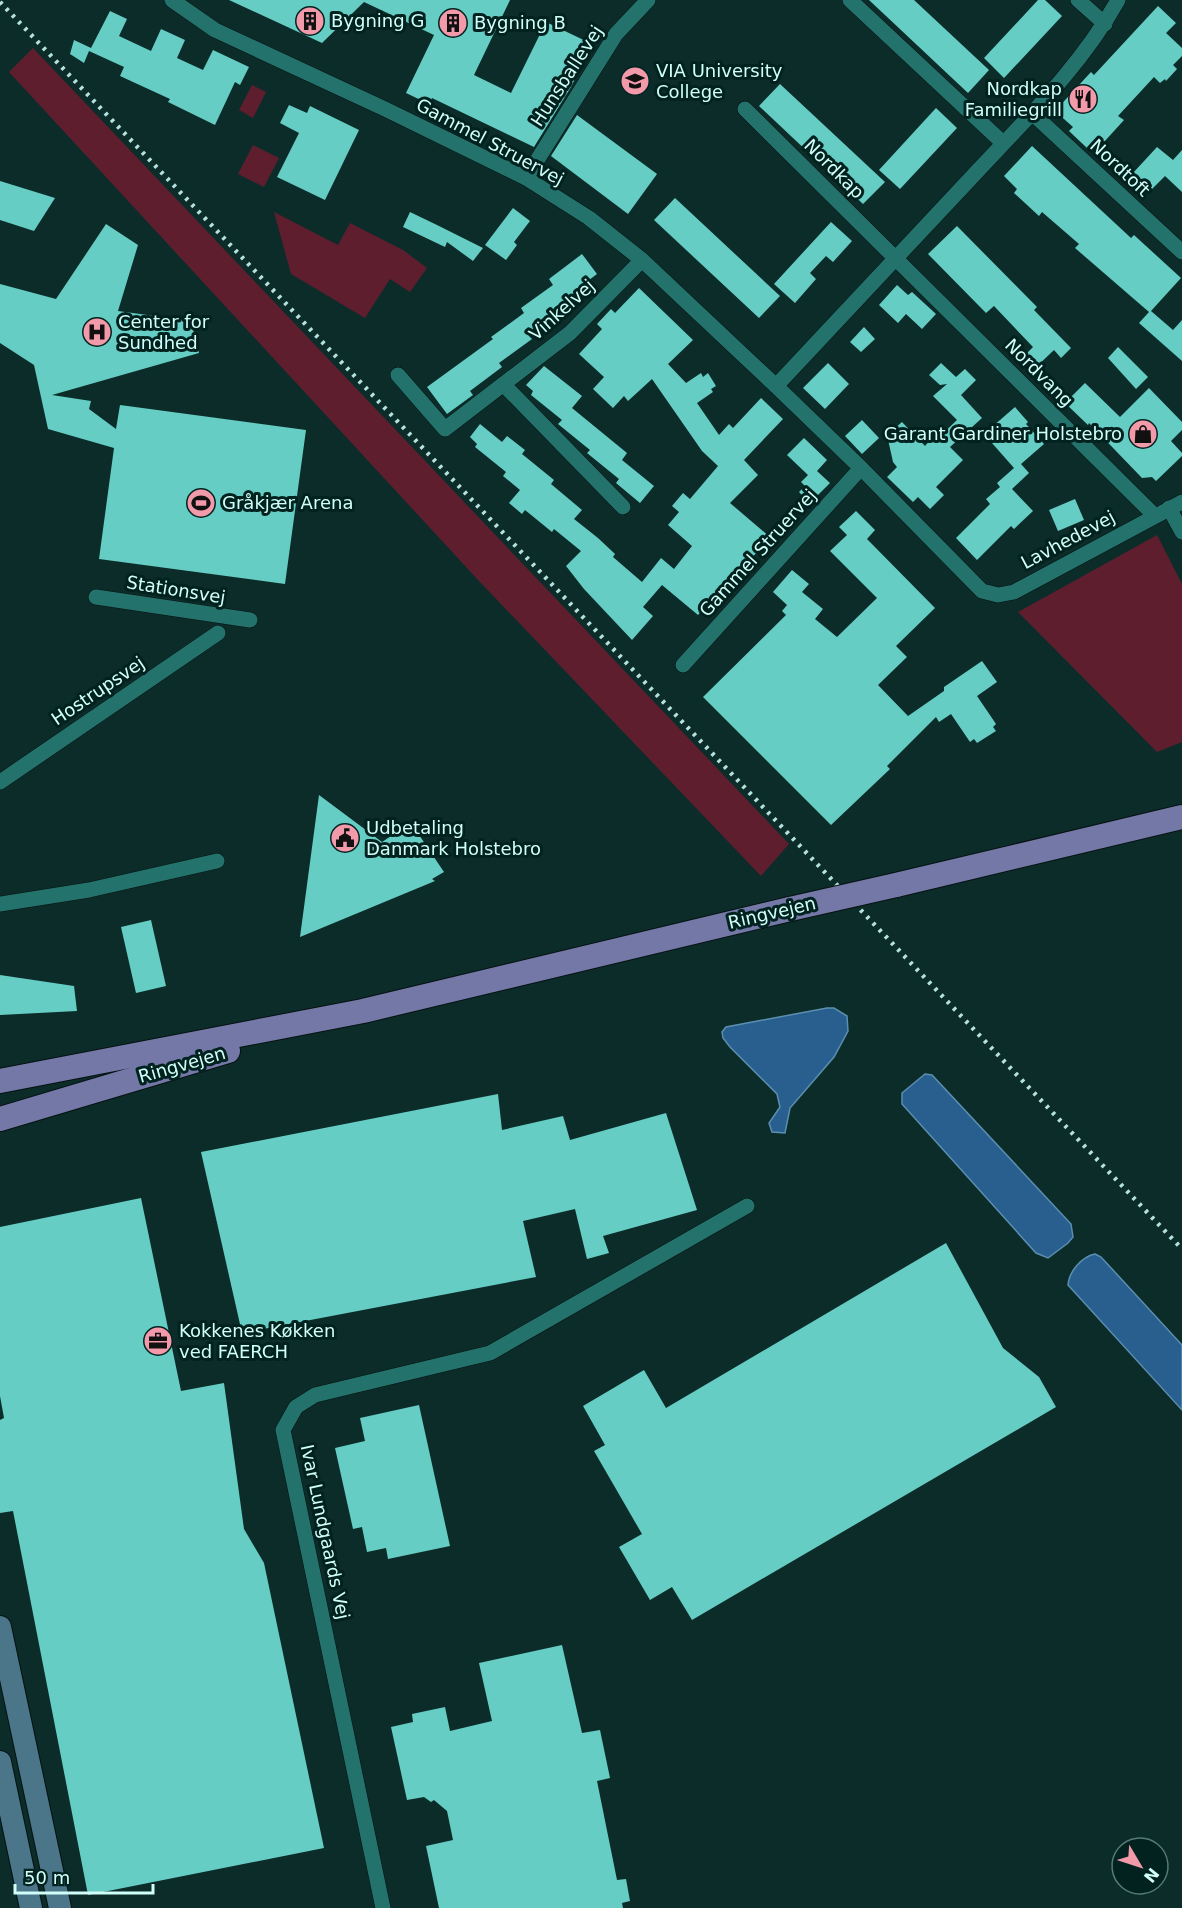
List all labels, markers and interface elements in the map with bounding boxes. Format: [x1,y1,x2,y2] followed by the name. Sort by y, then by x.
[294,5,326,37] building icon: Bygning G
[437,7,469,39] building icon: Bygning B
[331,10,424,31] place label: Bygning G
[474,12,566,33] place label: Bygning B
[526,21,607,130] street label: Hunsballevej
[656,60,783,102] place label: VIA University College
[619,65,651,97] school or university icon: VIA University College
[965,78,1062,120] place label: Nordkap Familiegrill
[1067,83,1099,115] restaurant icon: Nordkap Familiegrill
[413,94,568,189] street label: Gammel Struervej
[800,135,868,203] street label: Nordkap
[1086,135,1155,201] street label: Nordtoft
[525,275,599,345] street label: Vinkelvej
[118,311,210,353] place label: Center for Sundhed
[81,316,113,348] hospital icon: Center for Sundhed
[1001,334,1078,411] street label: Nordvang
[1127,418,1159,450] shop icon: Garant Gardiner Holstebro
[884,423,1122,444] place label: Garant Gardiner Holstebro
[695,485,820,621] street label: Gammel Struervej
[185,487,217,519] sports icon: Gråkjær Arena
[222,492,353,513] place label: Gråkjær Arena
[1017,506,1118,573] street label: Lavhedevej
[125,571,227,608] street label: Stationsvej
[47,652,148,729] street label: Hostrupsvej
[366,817,541,859] place label: Udbetaling Danmark Holstebro
[329,822,361,854] public building icon: Udbetaling Danmark Holstebro
[726,892,818,933] street label: Ringvejen
[136,1042,228,1087] street label: Ringvejen
[179,1320,335,1362] place label: Kokkenes Køkken ved FAERCH
[142,1325,174,1357] office icon: Kokkenes Køkken ved FAERCH
[297,1443,354,1621] street label: Ivar Lundgaards Vej
[1110,1836,1170,1896] north arrow
[15,1857,153,1895] scale bar
[1140,1864,1163,1886] text: N
[24,1867,70,1888] text: 50 m

